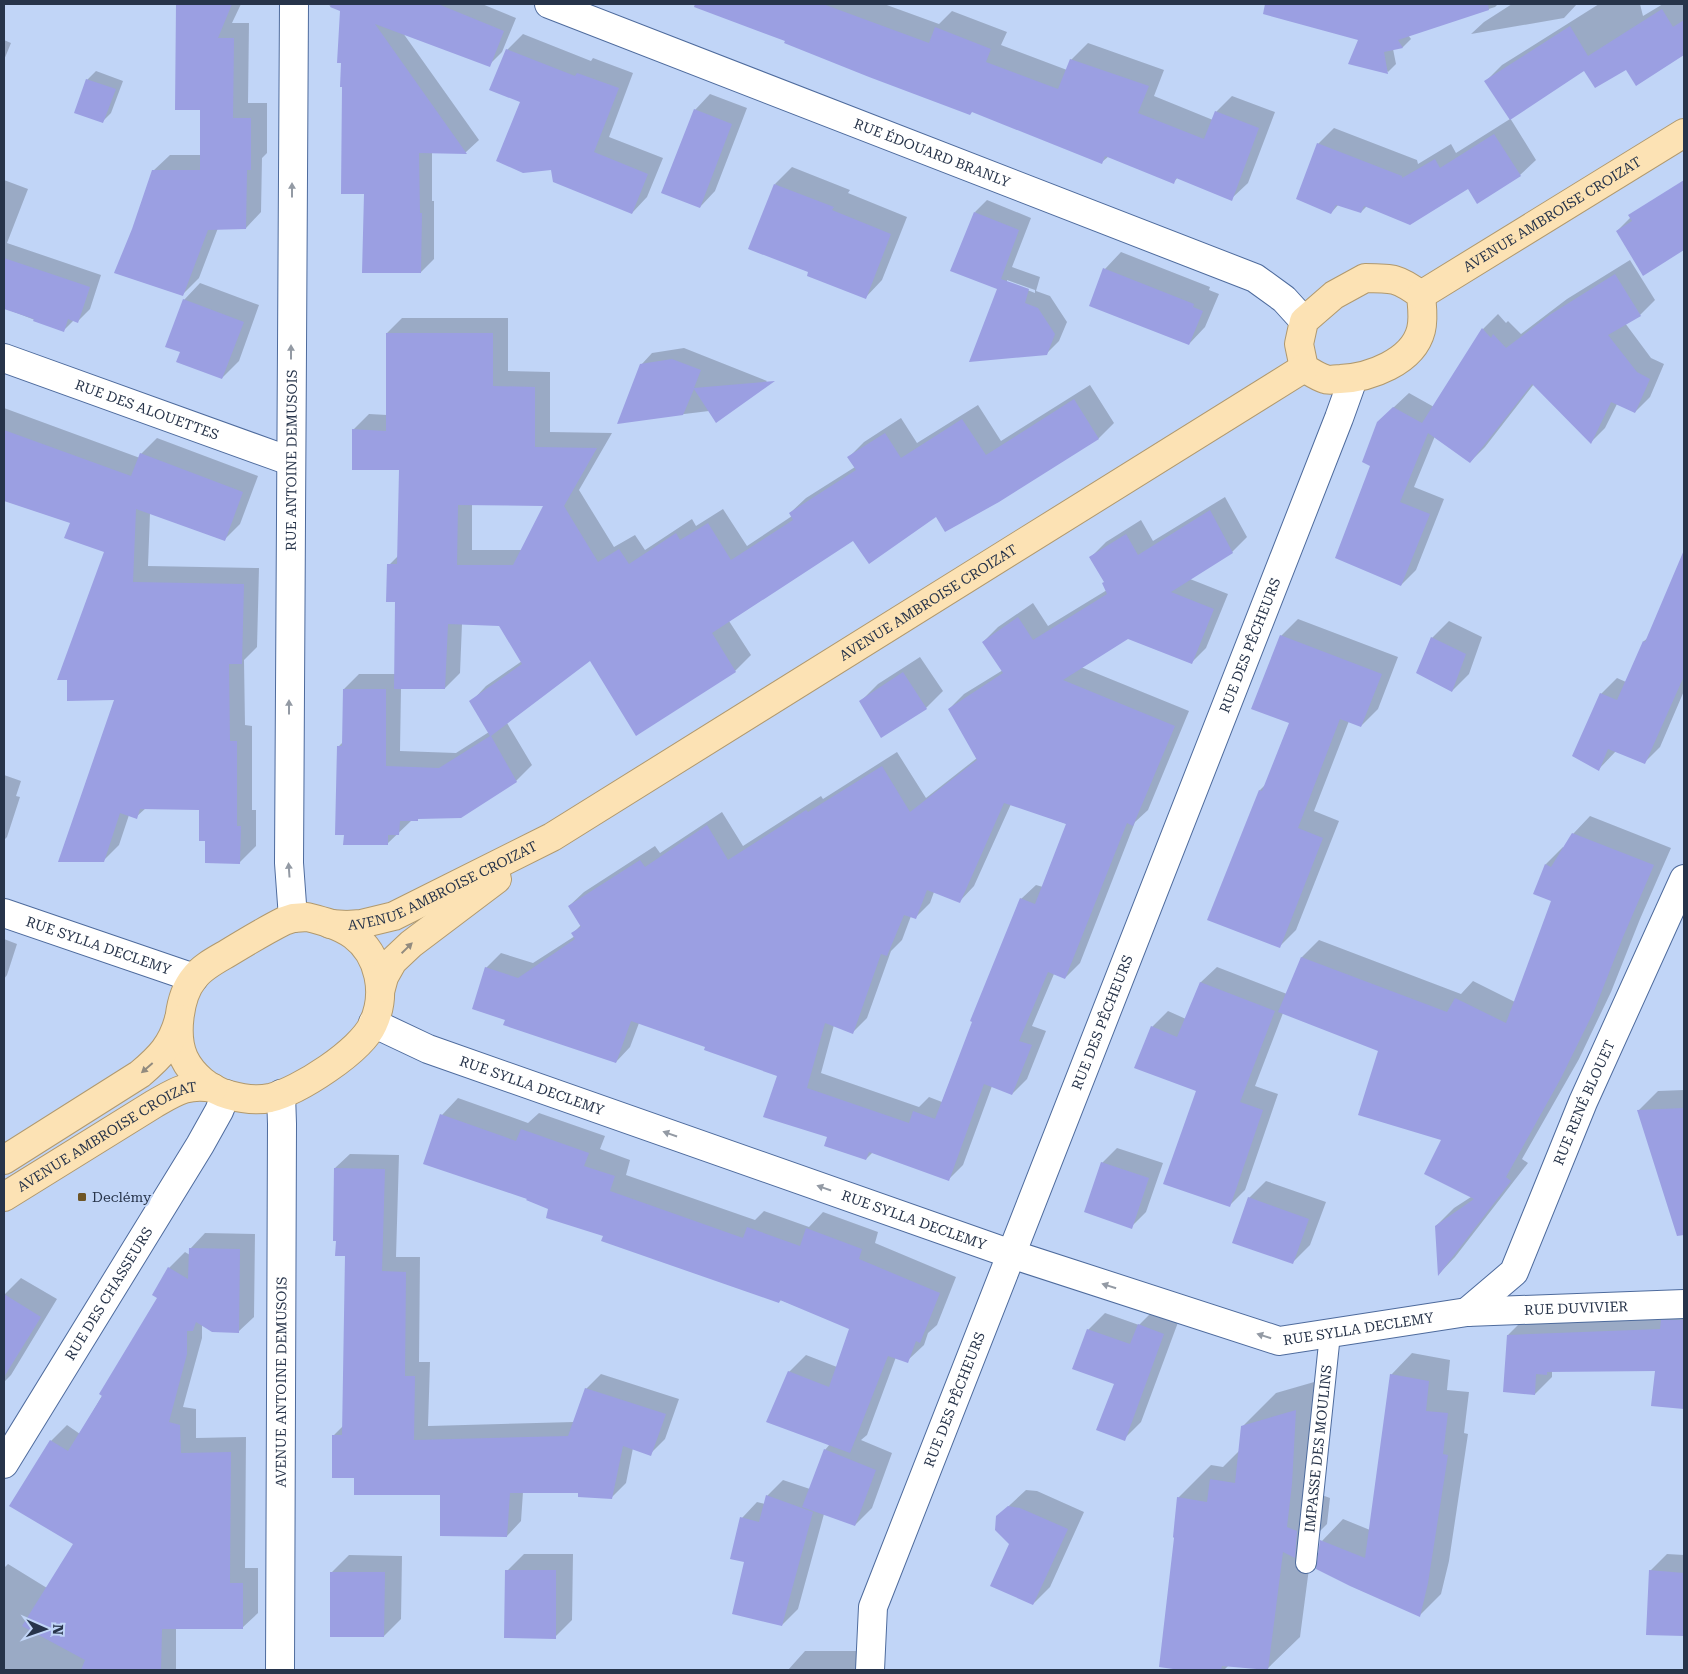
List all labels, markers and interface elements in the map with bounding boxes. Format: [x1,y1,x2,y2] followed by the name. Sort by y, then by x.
[852,115,1013,190] street label: RUE ÉDOUARD BRANLY
[1460,153,1644,275] street label: AVENUE AMBROISE CROIZAT
[288,181,296,197] one-way arrow
[287,344,295,360] one-way arrow
[283,369,300,551] street label: RUE ANTOINE DEMUSOIS
[73,376,221,443] street label: RUE DES ALOUETTES
[836,541,1020,664] street label: AVENUE AMBROISE CROIZAT
[1216,575,1284,715] street label: RUE DES PÊCHEURS
[285,699,293,715] one-way arrow
[347,838,540,933] street label: AVENUE AMBROISE CROIZAT
[285,861,293,877] one-way arrow
[24,913,174,978] street label: RUE SYLLA DECLEMY
[400,942,412,954] one-way arrow
[1068,952,1136,1092] street label: RUE DES PÊCHEURS
[1550,1038,1618,1167] street label: RUE RENÉ BLOUET
[457,1053,607,1119] street label: RUE SYLLA DECLEMY
[141,1062,153,1073] one-way arrow
[14,1079,198,1195] street label: AVENUE AMBROISE CROIZAT
[662,1130,677,1138] one-way arrow
[816,1184,831,1191] one-way arrow
[839,1187,989,1253] street label: RUE SYLLA DECLEMY
[92,1189,152,1205] place label: Declémy
[76,1191,88,1203] marker: Declémy
[62,1224,156,1363] street label: RUE DES CHASSEURS
[273,1276,289,1487] street label: AVENUE ANTOINE DEMUSOIS
[1102,1282,1117,1290] one-way arrow
[1524,1298,1629,1318] street label: RUE DUVIVIER
[1282,1309,1435,1348] street label: RUE SYLLA DECLEMY
[921,1329,988,1469] street label: RUE DES PÊCHEURS
[1256,1332,1271,1340] one-way arrow
[1301,1364,1335,1533] street label: IMPASSE DES MOULINS
[20,1604,70,1654] north arrow
[50,1624,66,1635] text: N

